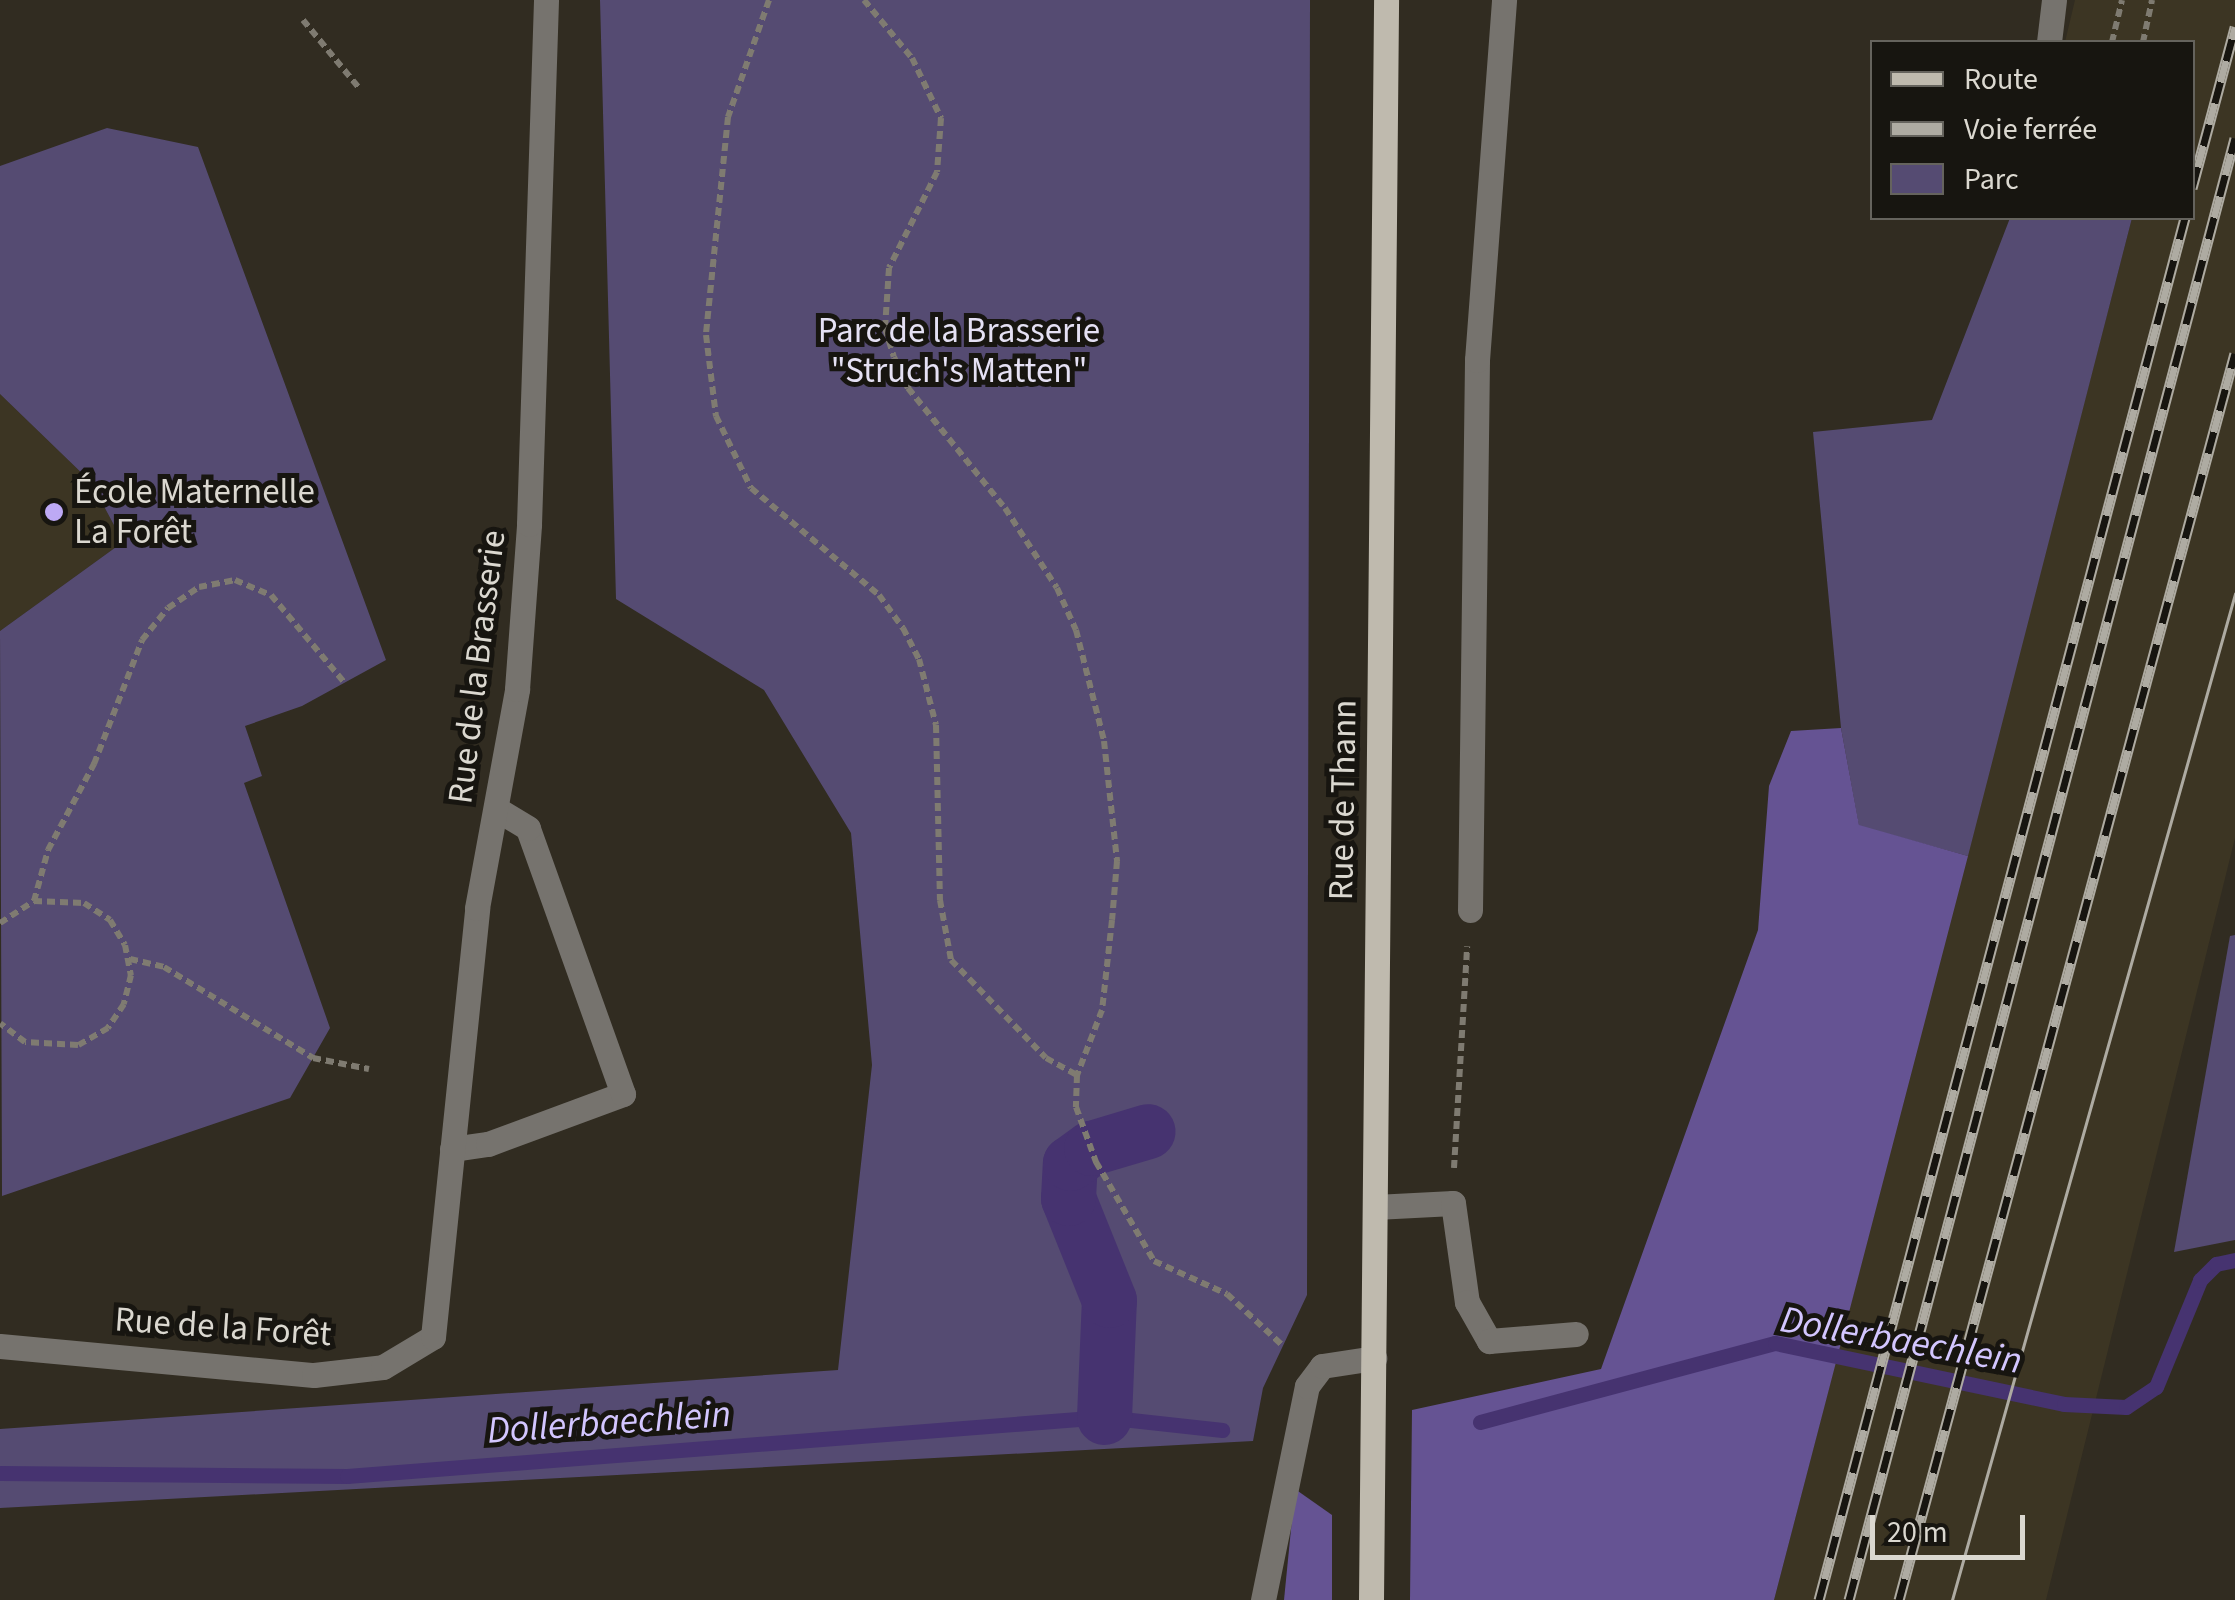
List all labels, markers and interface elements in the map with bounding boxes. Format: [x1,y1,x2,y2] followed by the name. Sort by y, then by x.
[1870,40,2195,220] legend
[1964,58,2038,101] text: Route
[1964,108,2097,151] text: Voie ferrée
[1964,158,2019,201] text: Parc
[818,310,1100,392] park label: Parc de la Brasserie "Struch's Matten"
[74,471,315,553] place label: École Maternelle La Forêt
[43,501,65,523] marker: École Maternelle La Forêt
[439,528,515,806] street label: Rue de la Brasserie
[1320,699,1366,901] street label: Rue de Thann
[1777,1297,2025,1385] water label: Dollerbaechlein
[113,1298,333,1356] street label: Rue de la Forêt
[486,1392,732,1454] water label: Dollerbaechlein
[1875,1495,2030,1557] scale bar
[1887,1511,1948,1554] text: 20 m

